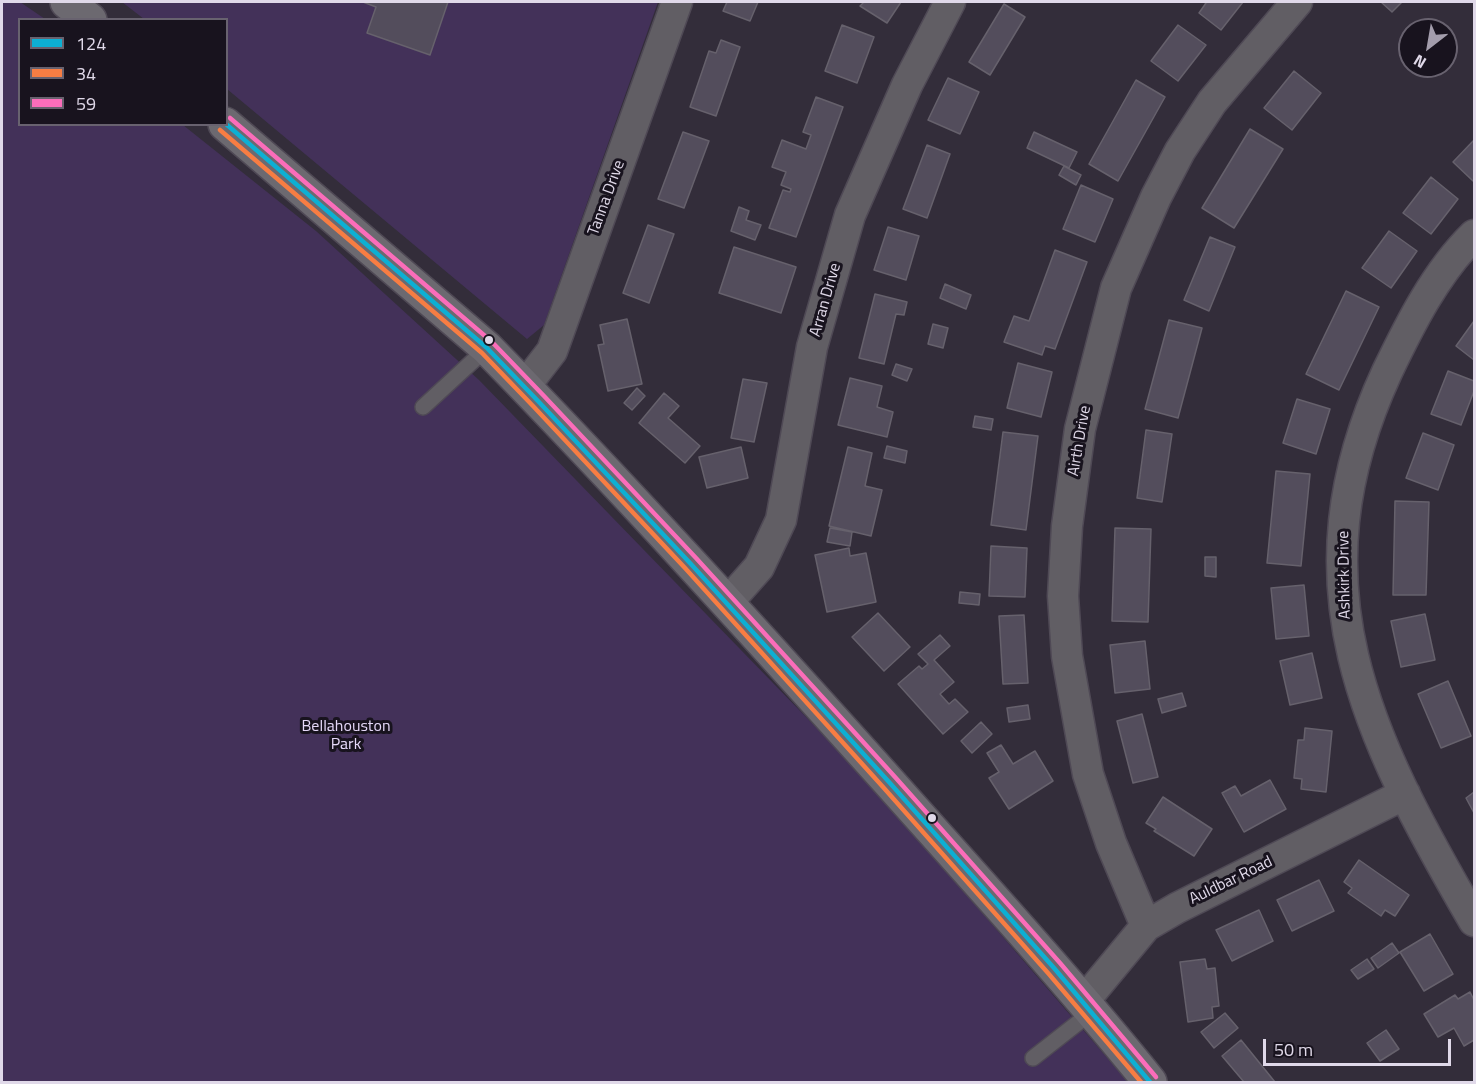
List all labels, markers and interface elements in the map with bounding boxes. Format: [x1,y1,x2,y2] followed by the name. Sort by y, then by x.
[18,18,228,126] legend
[1398,18,1458,78] north arrow
[76,30,106,57] text: 124
[1409,49,1431,75] text: N
[76,60,96,87] text: 34
[76,90,96,117] text: 59
[585,158,629,238] street label: Tanna Drive
[806,261,846,339] street label: Arran Drive
[483,334,495,346] unlabelled marker
[1064,404,1096,478] street label: Airth Drive
[1335,531,1355,619] street label: Ashkirk Drive
[302,717,390,755] park label: Bellahouston Park
[926,812,938,824] unlabelled marker
[1186,853,1276,909] street label: Auldbar Road
[1266,1027,1454,1065] scale bar
[1274,1036,1313,1063] text: 50 m

